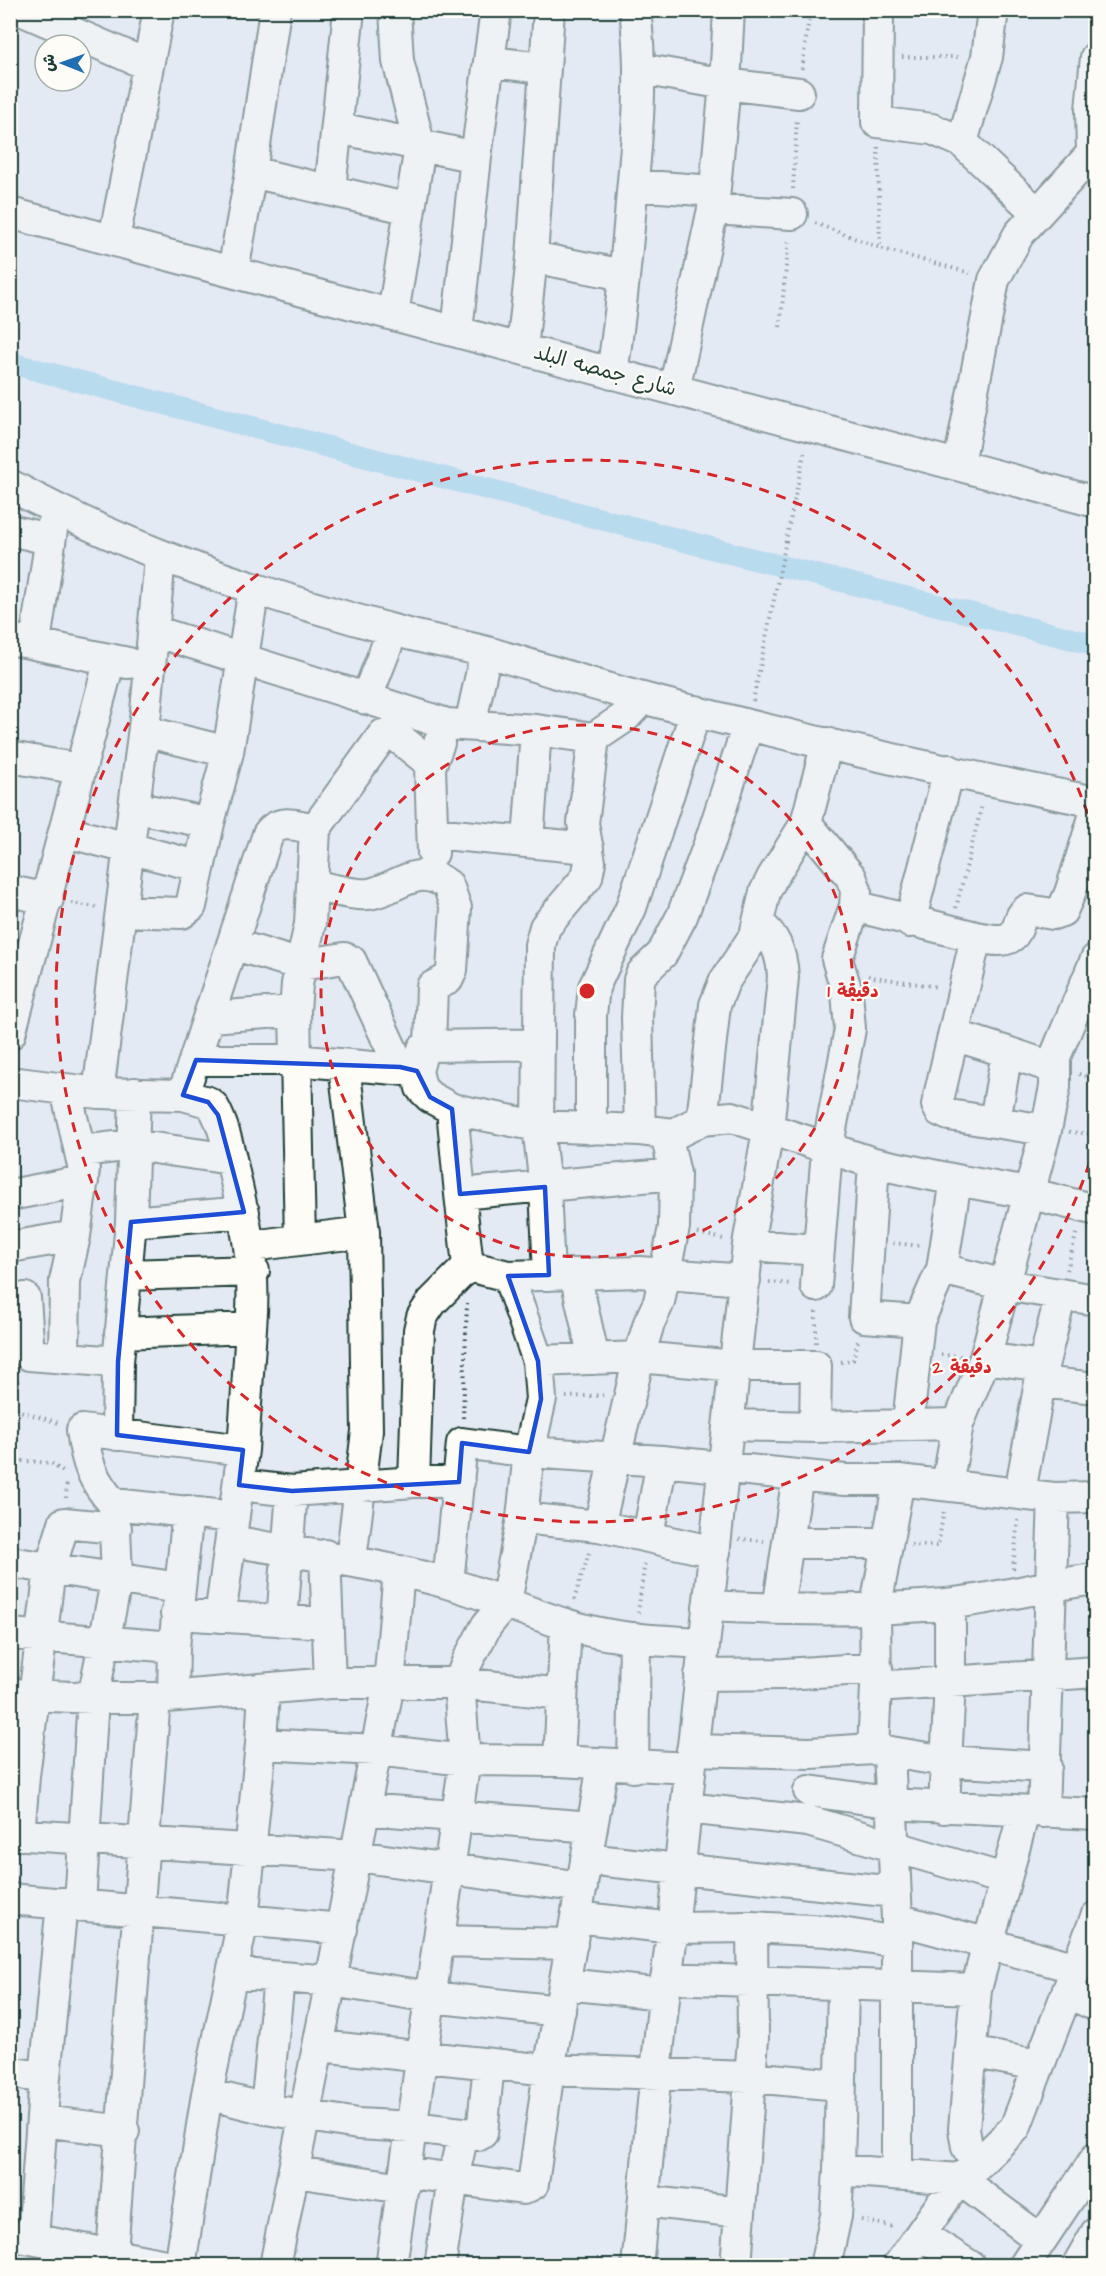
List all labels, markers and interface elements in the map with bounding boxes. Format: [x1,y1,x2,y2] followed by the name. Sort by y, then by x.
[33,33,93,93] north arrow
[38,54,60,72] text: ش
[531,339,679,403] street label: شارع جمصه البلد
[827,979,879,1004] text: 1 دقيقة
[577,981,597,1001] centre of rings
[931,1355,992,1380] text: 2 دقيقة

